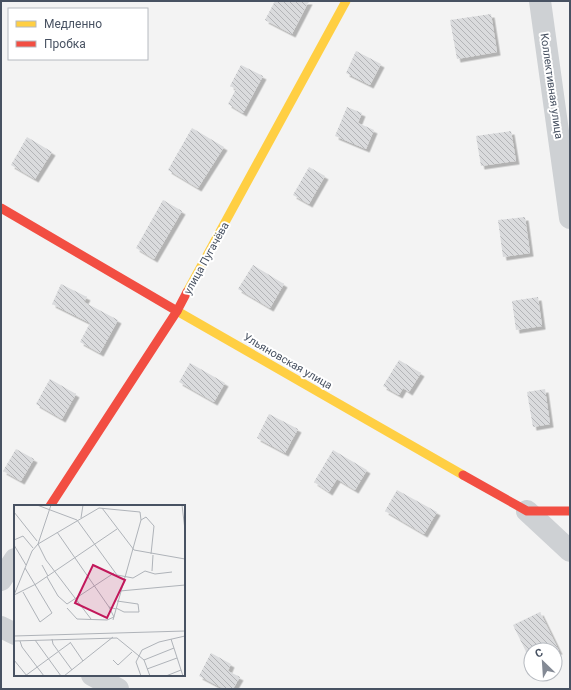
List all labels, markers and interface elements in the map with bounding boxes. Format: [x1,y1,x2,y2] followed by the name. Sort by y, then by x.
[8,8,148,60] legend
[44,17,102,31] text: Медленно
[538,32,565,140] street label: Коллективная улица
[44,37,86,51] text: Пробка
[181,220,232,297] street label: улица Пугачёва
[241,331,335,392] street label: Ульяновская улица
[14,505,185,676] inset map
[523,642,563,682] north arrow
[533,646,545,661] text: С

